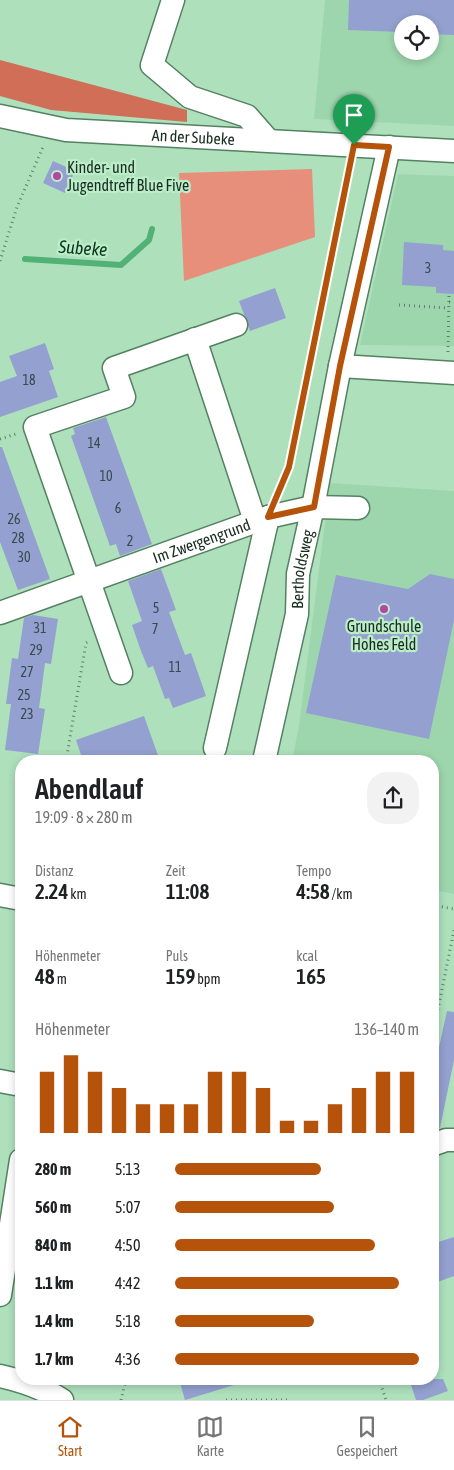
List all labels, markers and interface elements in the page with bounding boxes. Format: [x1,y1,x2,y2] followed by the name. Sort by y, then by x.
[394,15,439,60] map controls
[394,15,439,60] button: locate
[333,94,375,145] pin
[340,101,368,129] icon: arrive
[151,126,235,148] street label: An der Subeke
[67,158,189,195] place label: Kinder- und Jugendtreff Blue Five
[51,170,63,182] marker: Kinder- und Jugendtreff Blue Five
[57,236,108,260] water label: Subeke
[425,260,431,276] house number: 3
[22,372,36,388] house number: 18
[87,435,101,451] house number: 14
[99,468,113,484] house number: 10
[115,500,122,516] house number: 6
[7,511,21,527] house number: 26
[150,515,253,567] street label: Im Zwergengrund
[288,528,318,609] street label: Bertholdsweg
[11,530,25,546] house number: 28
[127,533,133,549] house number: 2
[17,549,31,565] house number: 30
[153,600,159,616] house number: 5
[378,603,390,615] marker: Grundschule Hohes Feld
[347,617,421,653] place label: Grundschule Hohes Feld
[33,620,47,636] house number: 31
[152,621,158,637] house number: 7
[29,642,43,658] house number: 29
[168,659,182,675] house number: 11
[20,664,34,680] house number: 27
[17,687,31,703] house number: 25
[20,706,34,722] house number: 23
[367,772,419,824] button: share
[35,773,143,805] text: Abendlauf
[35,808,133,826] text: 19:09 · 8 × 280 m
[35,863,73,879] text: Distanz
[166,863,186,879] text: Zeit
[296,863,331,879] text: Tempo
[35,879,68,903] text: 2.24
[166,879,209,903] text: 11:08
[296,879,330,903] text: 4:58
[68,886,87,902] text: km
[330,886,353,902] text: /km
[35,948,100,964] text: Höhenmeter
[166,948,188,964] text: Puls
[296,948,318,964] text: kcal
[35,964,55,988] text: 48
[166,964,195,988] text: 159
[296,964,326,988] text: 165
[55,971,67,987] text: m
[195,971,221,987] text: bpm
[35,1020,110,1038] text: Höhenmeter
[355,1020,419,1038] text: 136–140 m
[35,1160,71,1178] text: 280 m
[115,1160,140,1178] text: 5:13
[35,1198,71,1216] text: 560 m
[115,1198,141,1216] text: 5:07
[35,1236,71,1254] text: 840 m
[115,1236,140,1254] text: 4:50
[35,1274,74,1292] text: 1.1 km
[115,1274,140,1292] text: 4:42
[35,1312,74,1330] text: 1.4 km
[115,1312,140,1330] text: 5:18
[35,1350,74,1368] text: 1.7 km
[115,1350,140,1368] text: 4:36
[56,1413,84,1459] tab: Start
[196,1413,224,1459] tab: Karte
[337,1413,398,1459] tab: Gespeichert

